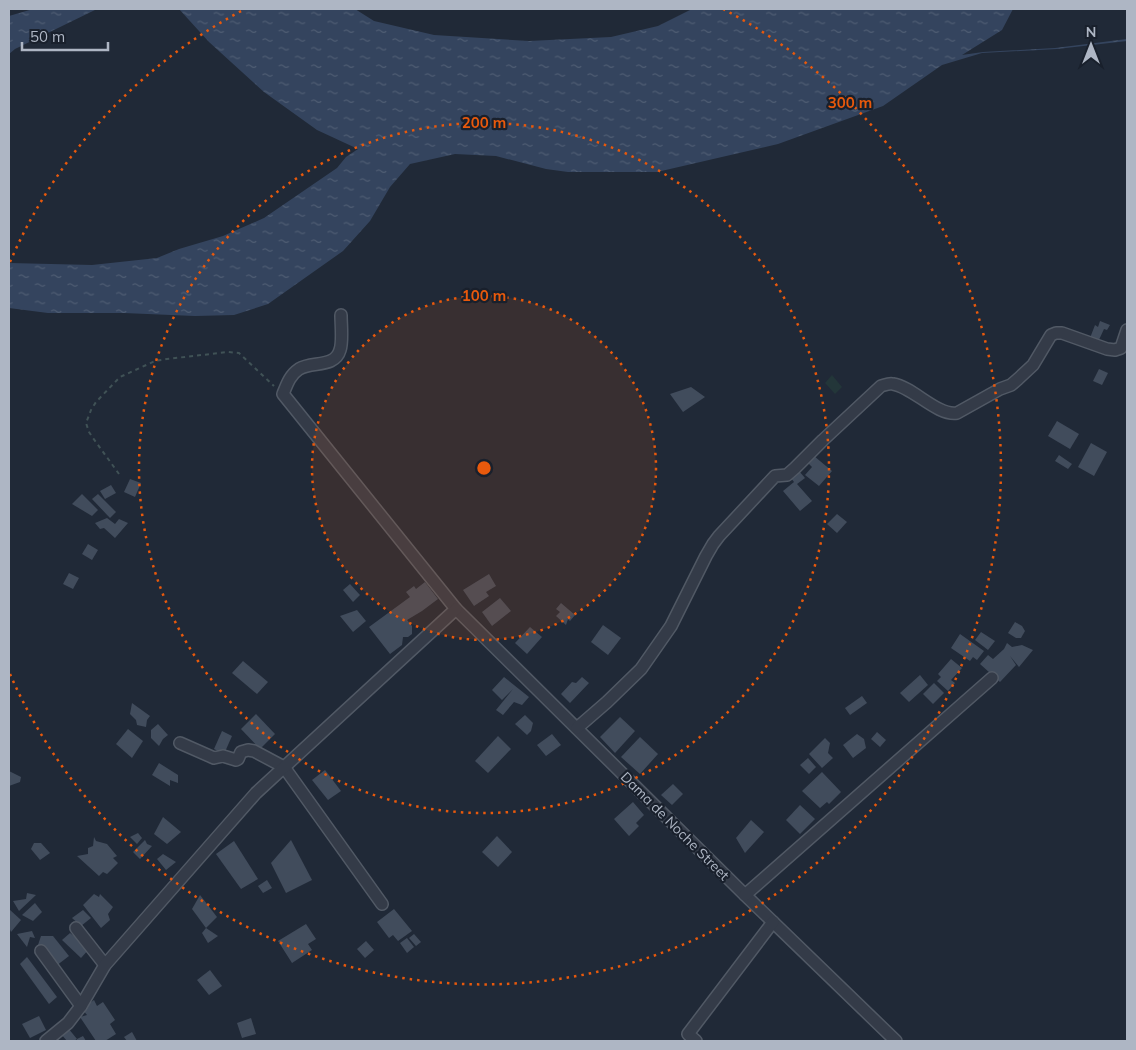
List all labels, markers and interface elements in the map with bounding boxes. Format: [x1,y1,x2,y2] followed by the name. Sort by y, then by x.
[22,20,109,52] scale bar
[1066,20,1116,70] north arrow
[1086,23,1096,41] text: N
[30,27,65,46] text: 50 m
[828,93,872,112] text: 300 m
[462,113,506,132] text: 200 m
[462,286,506,305] text: 100 m
[475,459,493,477] centre of rings
[617,768,733,884] street label: Dama de Noche Street

